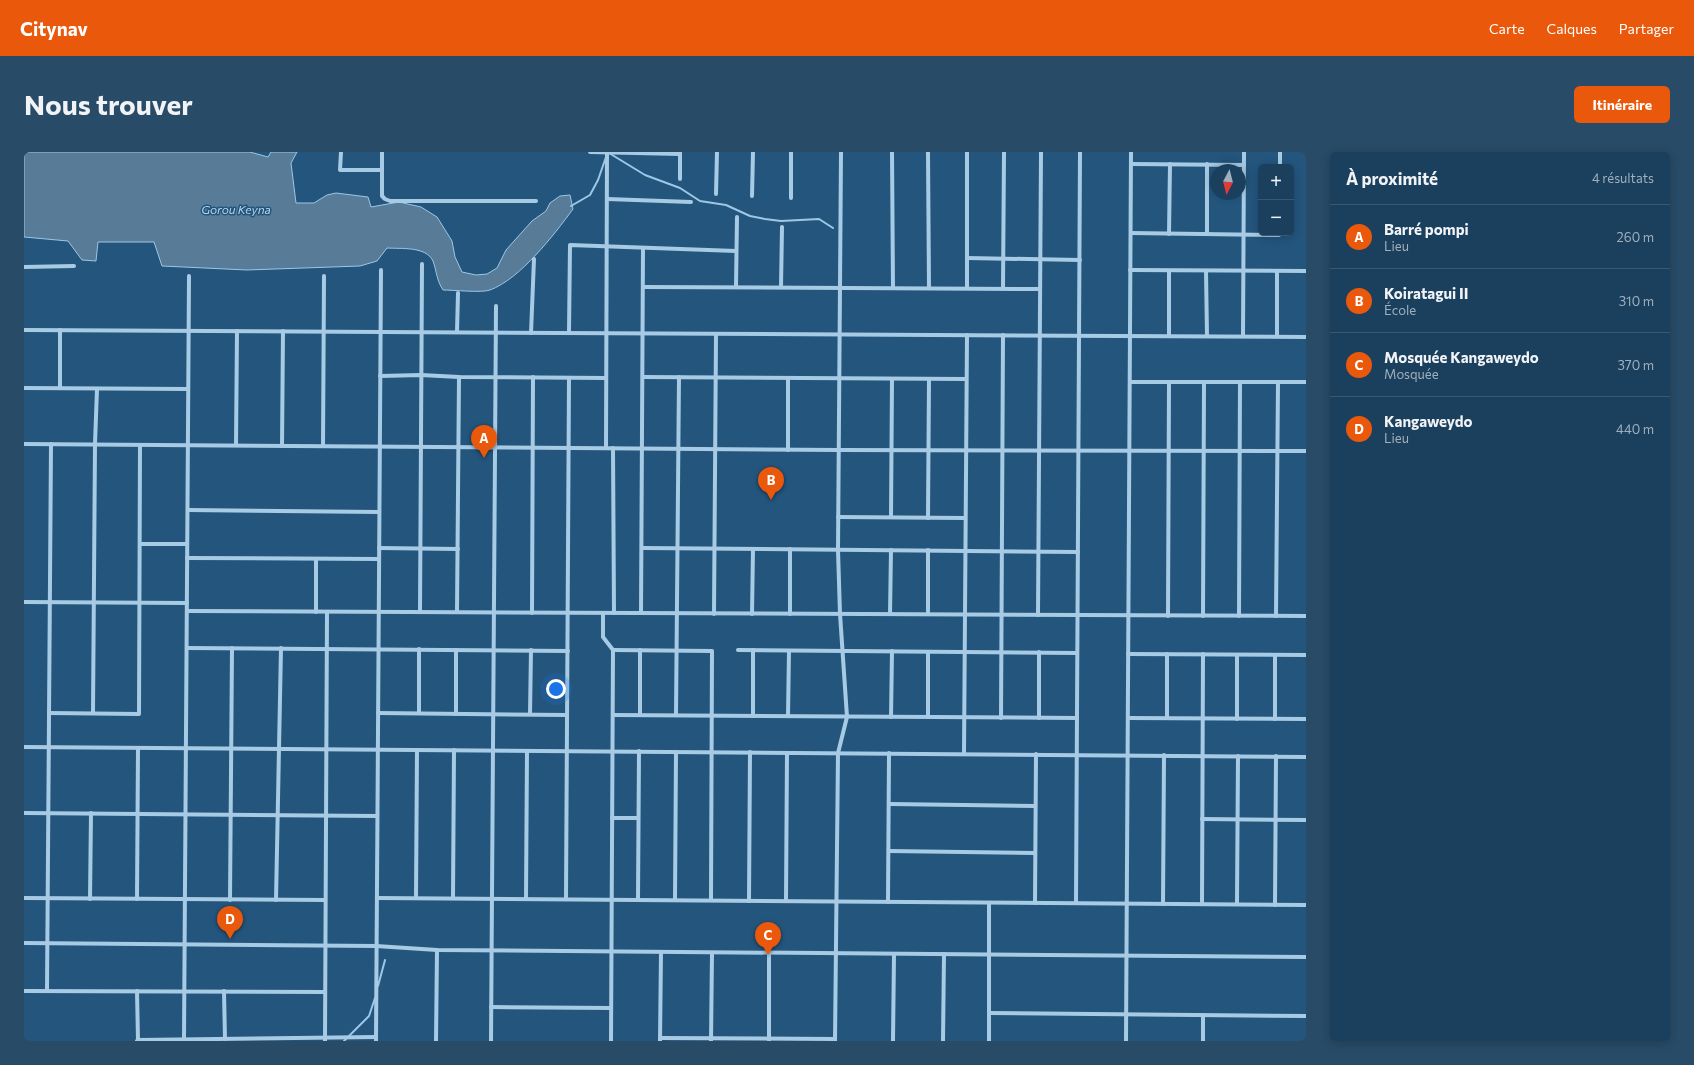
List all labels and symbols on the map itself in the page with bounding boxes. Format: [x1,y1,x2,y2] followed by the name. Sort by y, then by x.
[1210,164,1246,200] north arrow
[201,202,271,216] water label: Gorou Keyna
[471,425,497,458] pin: A
[758,467,784,500] pin: B
[546,679,566,699] your location
[217,906,243,939] pin: D
[755,922,781,955] pin: C

